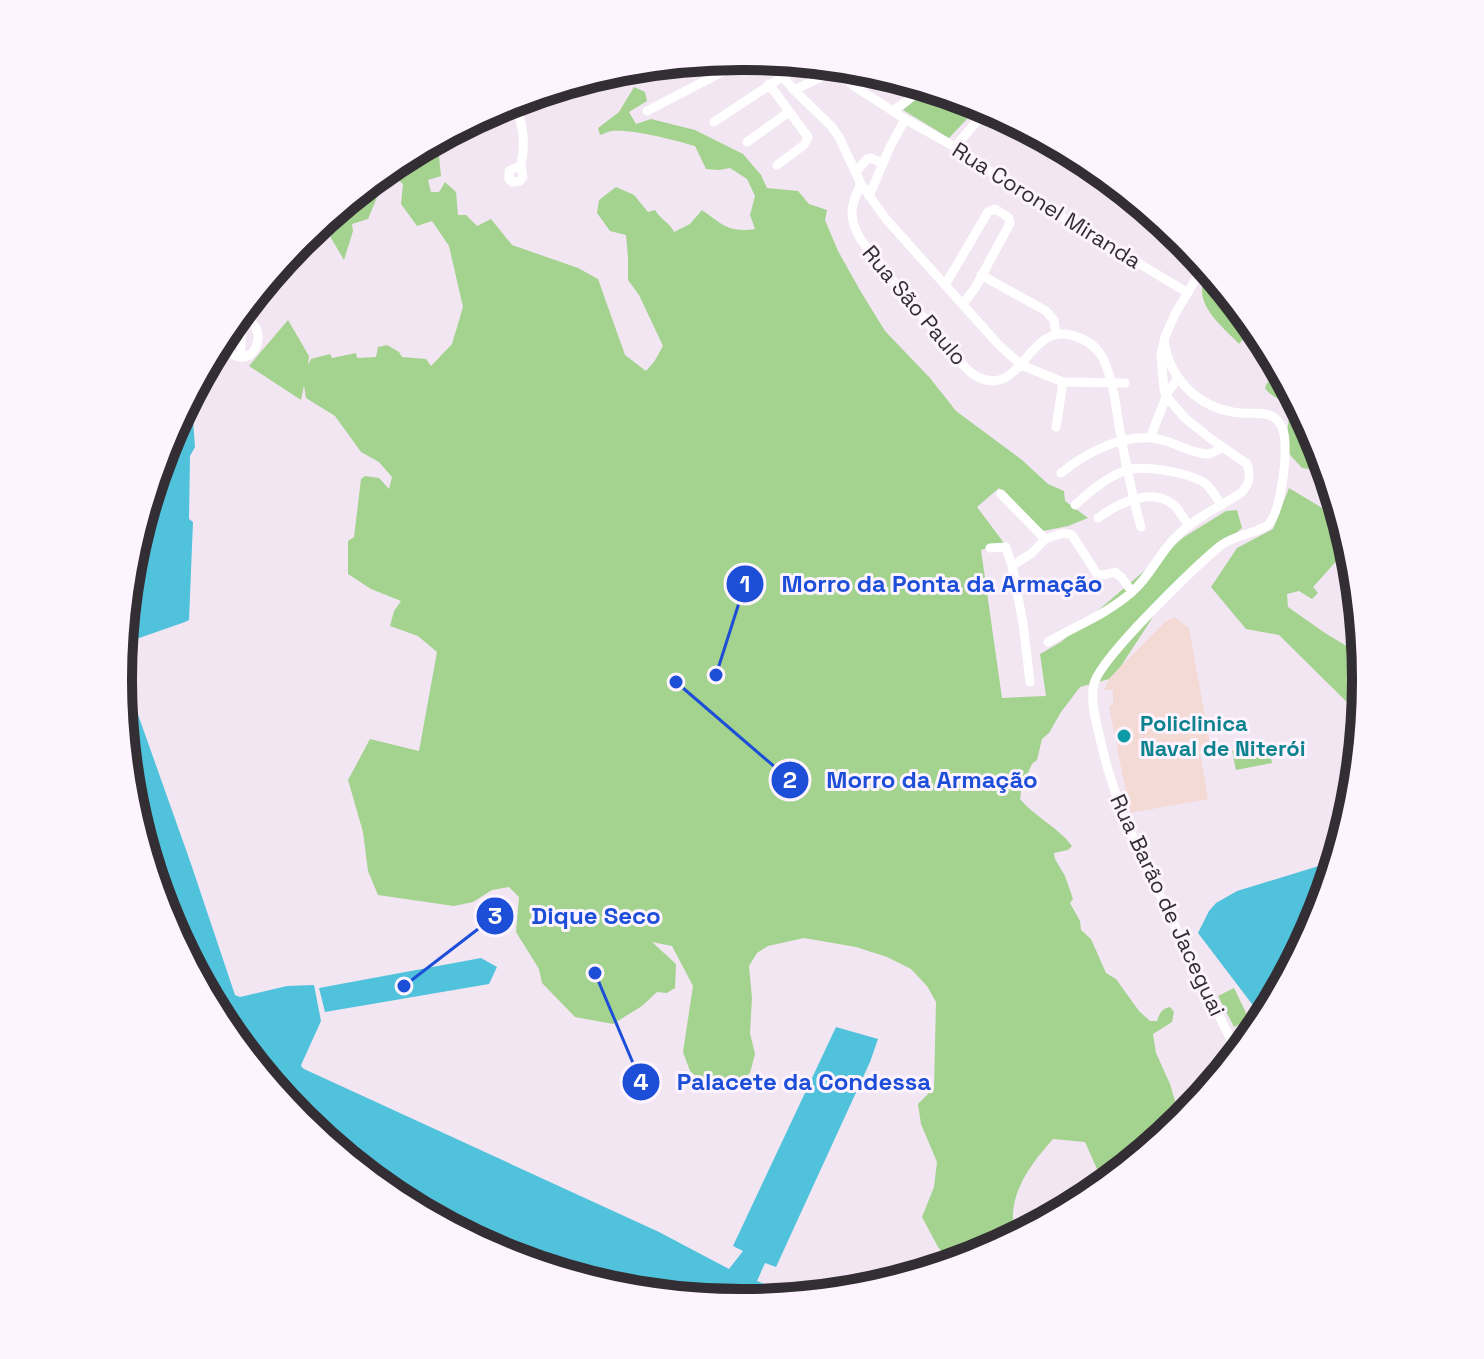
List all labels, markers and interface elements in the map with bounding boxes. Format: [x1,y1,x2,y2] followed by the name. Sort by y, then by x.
[947,135,1147,275] street label: Rua Coronel Miranda
[857,239,973,371] street label: Rua São Paulo
[725,560,1118,608] callout: Morro da Ponta da Armação
[740,568,750,599] text: 1
[782,568,1102,599] text: Morro da Ponta da Armação
[1140,709,1306,762] place label: Policlinica Naval de Niterói
[1115,727,1133,745] marker: Policlinica Naval de Niterói
[770,756,1054,804] callout: Morro da Armação
[783,764,797,795] text: 2
[826,764,1038,795] text: Morro da Armação
[1104,789,1232,1021] street label: Rua Barão de Jaceguai
[475,892,677,940] callout: Dique Seco
[488,900,502,931] text: 3
[531,900,661,931] text: Dique Seco
[621,1058,948,1106] callout: Palacete da Condessa
[633,1066,649,1097] text: 4
[677,1066,931,1097] text: Palacete da Condessa

